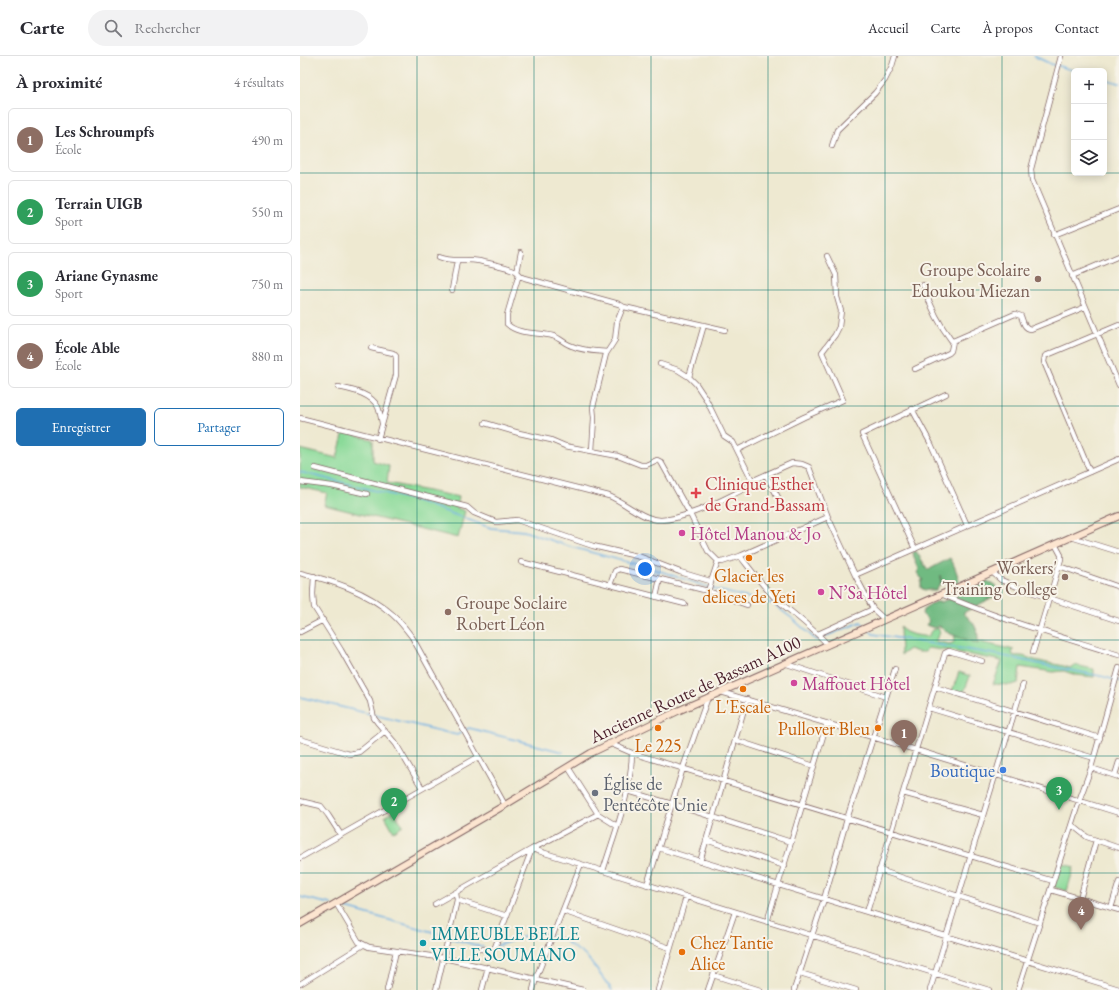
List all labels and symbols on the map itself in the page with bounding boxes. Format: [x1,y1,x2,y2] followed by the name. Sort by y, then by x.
[911,258,1030,302] place label: Groupe Scolaire Edoukou Miezan
[1033,274,1043,284] marker: Groupe Scolaire Edoukou Miezan
[705,472,825,516] place label: Clinique Esther de Grand-Bassam
[690,487,702,499] marker: Clinique Esther de Grand-Bassam
[690,522,821,545] place label: Hôtel Manou & Jo
[677,528,687,538] marker: Hôtel Manou & Jo
[744,553,754,563] marker: Glacier les delices de Yeti
[942,556,1057,600] place label: Workers' Training College
[635,559,655,579] your location
[702,564,796,608] place label: Glacier les delices de Yeti
[1060,572,1070,582] marker: Workers' Training College
[829,581,907,604] place label: N’Sa Hôtel
[816,587,826,597] marker: N’Sa Hôtel
[456,591,567,635] place label: Groupe Soclaire Robert Léon
[443,607,453,617] marker: Groupe Soclaire Robert Léon
[585,630,804,748] street label: Ancienne Route de Bassam A100
[802,672,910,695] place label: Maffouet Hôtel
[789,678,799,688] marker: Maffouet Hôtel
[738,684,748,694] marker: L'Escale
[715,695,771,718] place label: L'Escale
[778,717,871,740] place label: Pullover Bleu
[891,720,917,753] pin: 1
[653,723,663,733] marker: Le 225
[873,723,883,733] marker: Pullover Bleu
[634,734,682,757] place label: Le 225
[930,759,995,782] place label: Boutique
[998,765,1008,775] marker: Boutique
[603,772,707,816] place label: Église de Pentécôte Unie
[1046,777,1072,810] pin: 3
[381,788,407,821] pin: 2
[590,788,600,798] marker: Église de Pentécôte Unie
[1068,897,1094,930] pin: 4
[431,922,580,966] place label: IMMEUBLE BELLE VILLE SOUMANO
[689,931,773,975] place label: Chez Tantie Alice
[418,938,428,948] marker: IMMEUBLE BELLE VILLE SOUMANO
[677,947,687,957] marker: Chez Tantie Alice

